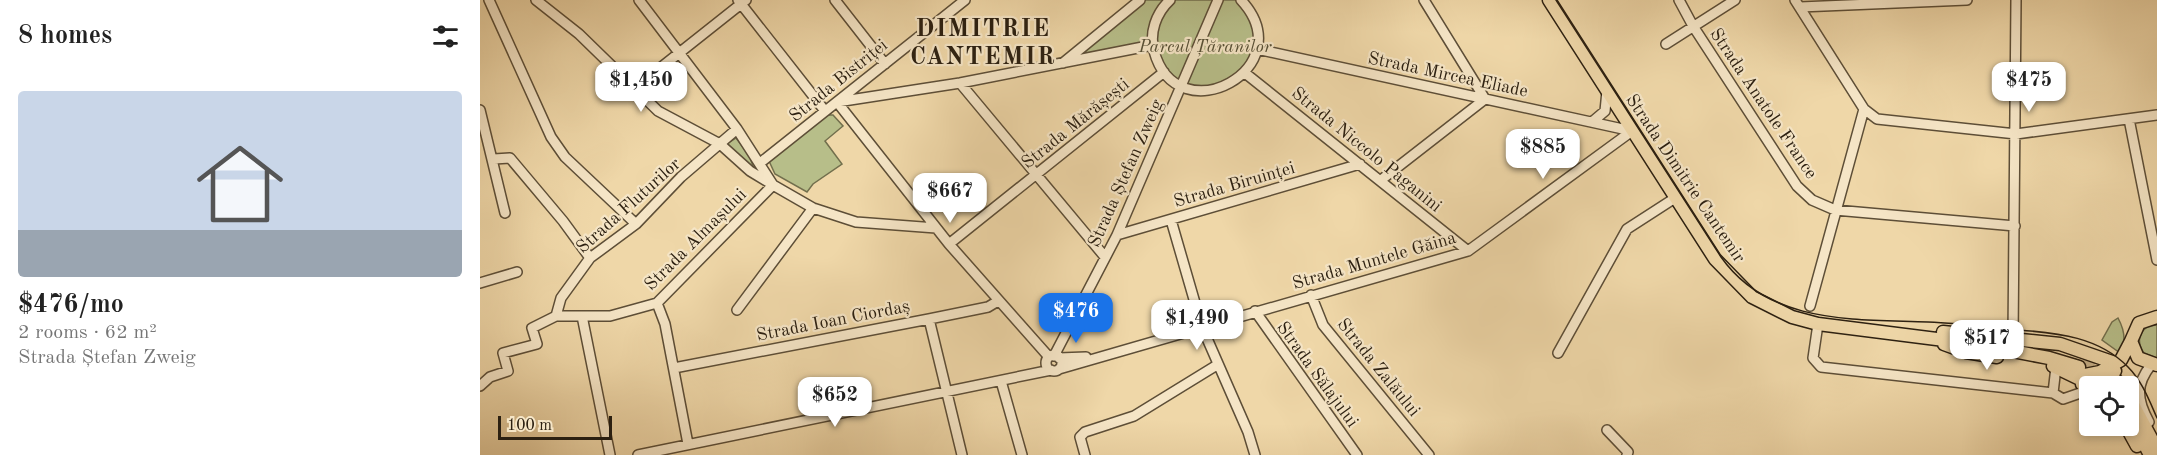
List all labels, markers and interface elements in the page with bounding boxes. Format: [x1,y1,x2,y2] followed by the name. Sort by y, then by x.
[910,18,1056,70] district label: DIMITRIE CANTEMIR
[429,20,462,53] icon: filters
[18,23,112,49] text: 8 homes
[1706,25,1820,182] street label: Strada Anatole France
[786,36,892,126] street label: Strada Bistriței
[1138,38,1273,57] park label: Parcul Țăranilor
[1366,49,1529,101] street label: Strada Mircea Eliade
[592,62,690,113] pin: $1,450
[1993,62,2065,113] pin: $475
[609,71,673,91] text: $1,450
[2006,71,2052,91] text: $475
[1019,75,1133,173] street label: Strada Mărășești
[1288,84,1445,216] street label: Strada Niccolo Paganini
[1622,91,1749,266] street label: Strada Dimitrie Cantemir
[1085,96,1168,251] street label: Strada Ștefan Zweig
[1507,129,1579,180] pin: $885
[186,130,294,238] icon: home
[1520,138,1566,158] text: $885
[573,154,685,257] street label: Strada Fluturilor
[1172,159,1297,212] street label: Strada Biruinței
[914,173,986,224] pin: $667
[927,182,973,202] text: $667
[641,185,751,295] street label: Strada Almașului
[1290,229,1458,293] street label: Strada Muntele Găina
[18,292,124,318] text: $476/mo
[1040,293,1112,344] pin: $476
[755,297,912,346] street label: Strada Ioan Ciordaș
[1148,300,1246,351] pin: $1,490
[1053,302,1099,322] text: $476
[1165,309,1229,329] text: $1,490
[1333,315,1423,420] street label: Strada Zalăului
[1273,319,1361,431] street label: Strada Sălajului
[1951,320,2023,371] pin: $517
[18,323,157,343] text: 2 rooms · 62 m²
[1964,329,2010,349] text: $517
[18,348,196,368] text: Strada Ștefan Zweig
[2079,376,2139,436] map controls
[2079,376,2139,436] button: locate
[799,377,871,428] pin: $652
[812,386,858,406] text: $652
[498,413,612,440] scale bar
[507,418,552,434] text: 100 m

